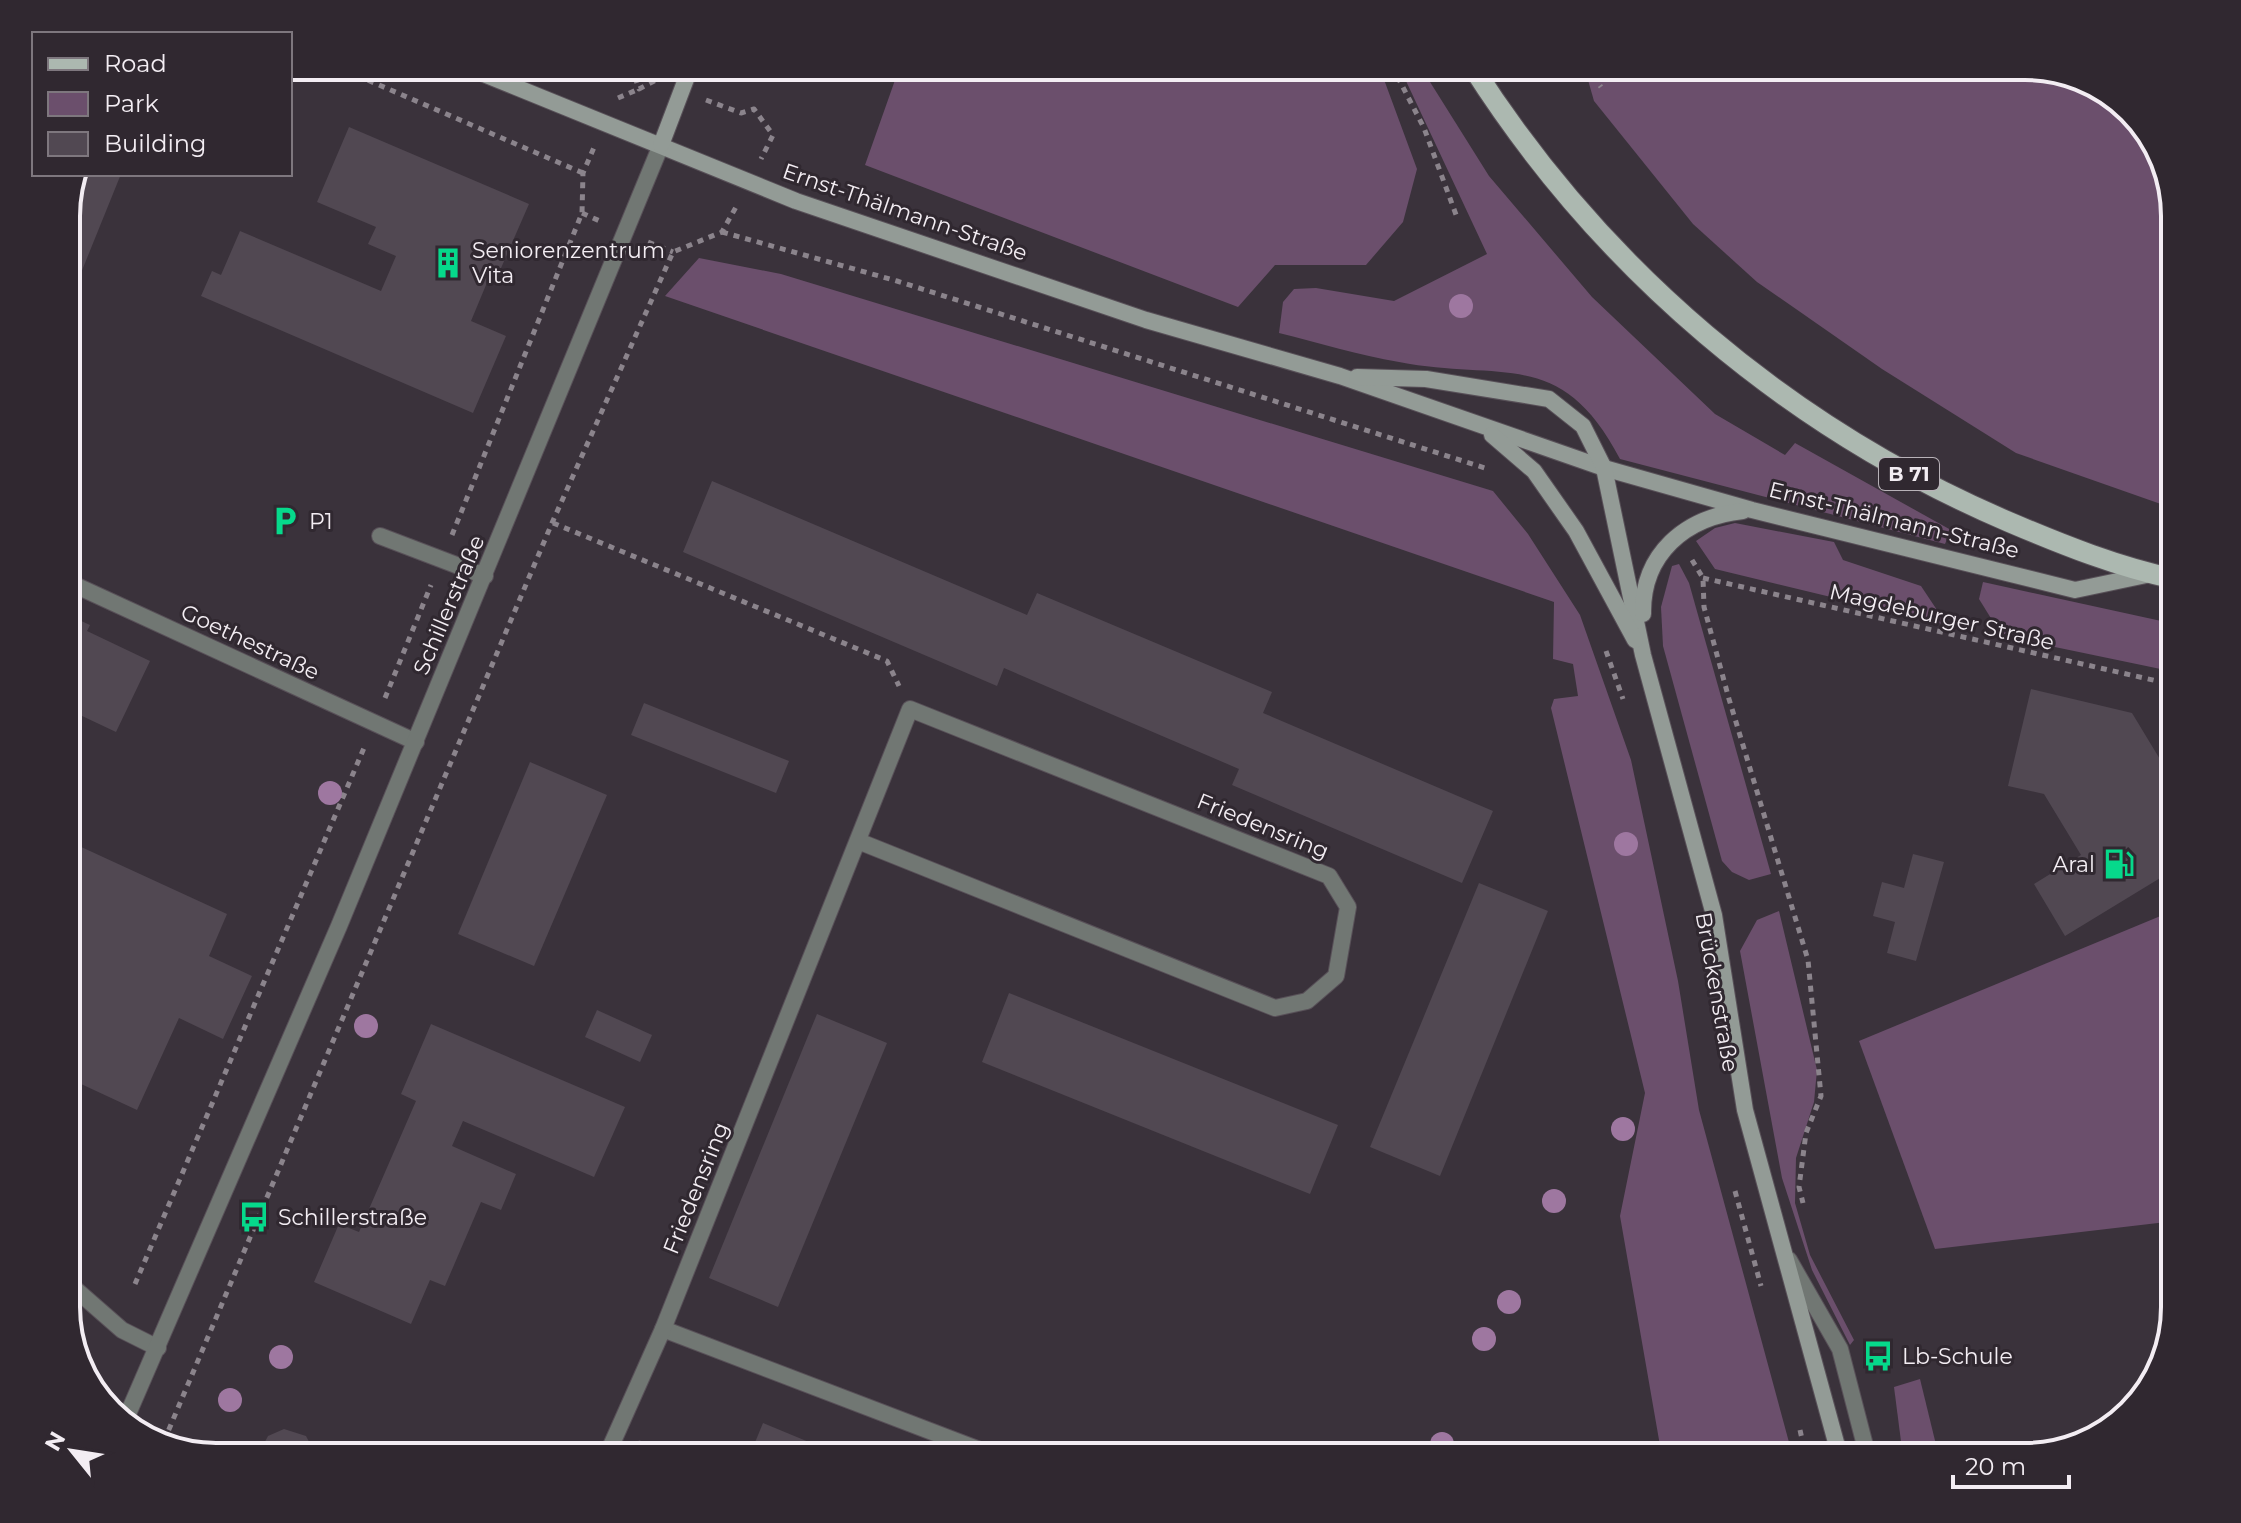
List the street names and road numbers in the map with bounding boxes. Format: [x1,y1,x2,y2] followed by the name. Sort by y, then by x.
[779,157,1031,267] street label: Ernst-Thälmann-Straße
[1879,458,1939,490] road number: B 71
[1766,476,2022,564] street label: Ernst-Thälmann-Straße
[407,531,491,679] street label: Schillerstraße
[1827,578,2057,656] street label: Magdeburger Straße
[176,598,324,686] street label: Goethestraße
[1193,787,1333,865] street label: Friedensring
[1690,910,1744,1074] street label: Brückenstraße
[657,1118,735,1258] street label: Friedensring

